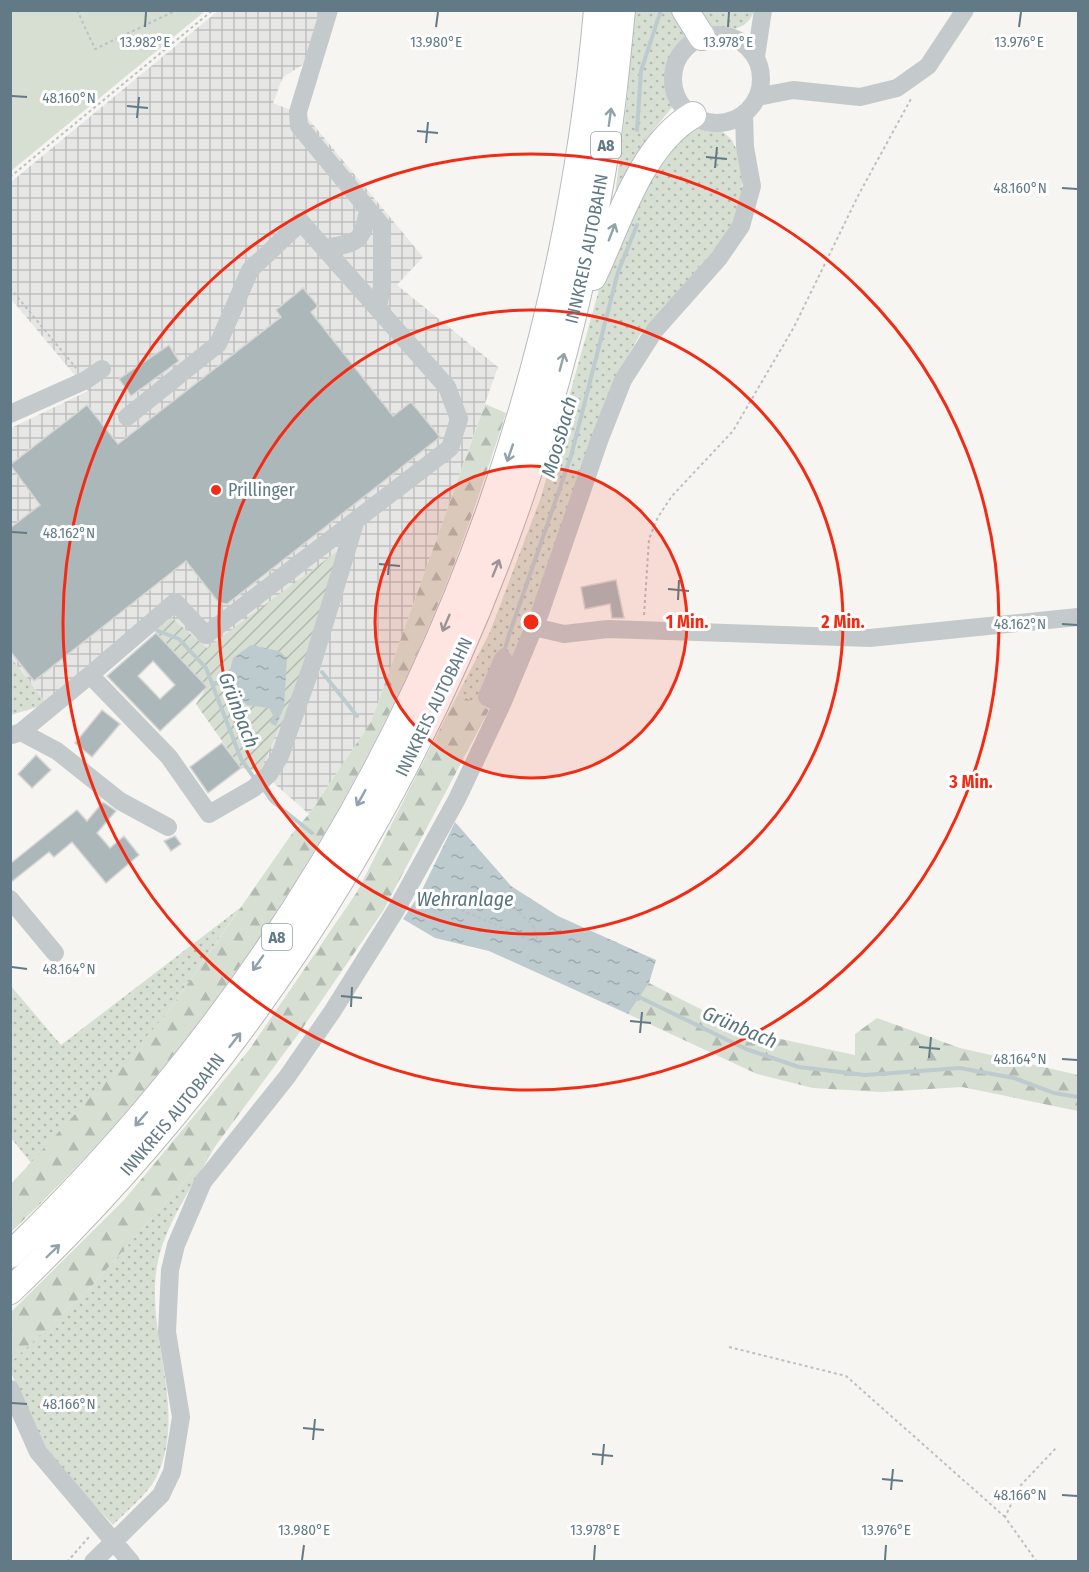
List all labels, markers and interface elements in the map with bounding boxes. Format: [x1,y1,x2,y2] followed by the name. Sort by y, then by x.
[120,33,170,51] text: 13.982°E
[410,33,462,51] text: 13.980°E
[703,33,753,51] text: 13.978°E
[994,33,1044,51] text: 13.976°E
[42,89,96,107] text: 48.160°N
[605,108,616,127] one-way arrow
[591,132,621,158] road number: A8
[560,172,613,326] street label: INNKREIS AUTOBAHN
[993,179,1047,197] text: 48.160°N
[607,223,618,242] one-way arrow
[556,353,568,372] one-way arrow
[536,394,582,480] water label: Moosbach
[503,443,514,462] one-way arrow
[228,479,295,501] place label: Prillinger
[209,483,223,497] marker: Prillinger
[43,524,95,542] text: 48.162°N
[491,559,502,578] one-way arrow
[666,611,708,633] text: 1 Min.
[820,611,865,633] text: 2 Min.
[521,612,541,632] centre of rings
[440,613,451,631] one-way arrow
[994,615,1046,633] text: 48.162°N
[391,634,477,780] street label: INNKREIS AUTOBAHN
[214,669,264,751] water label: Grünbach
[948,771,993,793] text: 3 Min.
[355,789,367,806] one-way arrow
[416,887,514,911] water label: Wehranlage
[262,924,292,950] road number: A8
[252,955,264,971] one-way arrow
[42,960,96,978] text: 48.164°N
[699,1001,781,1053] water label: Grünbach
[228,1032,241,1048] one-way arrow
[116,1049,229,1180] street label: INNKREIS AUTOBAHN
[993,1050,1047,1068] text: 48.164°N
[134,1111,147,1127] one-way arrow
[45,1243,60,1258] one-way arrow
[42,1395,96,1413] text: 48.166°N
[993,1486,1047,1504] text: 48.166°N
[278,1521,330,1539] text: 13.980°E
[570,1521,620,1539] text: 13.978°E
[861,1521,911,1539] text: 13.976°E

